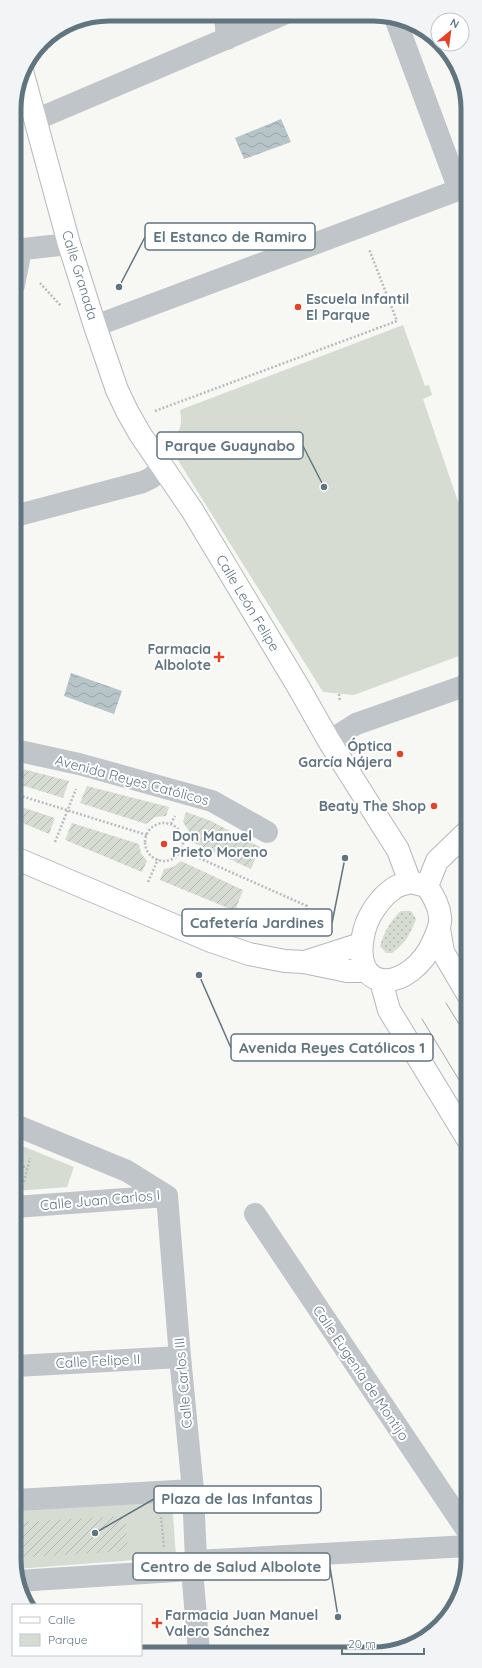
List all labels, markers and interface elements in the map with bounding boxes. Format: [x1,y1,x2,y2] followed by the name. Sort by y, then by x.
[430,12,470,52] north arrow
[448,15,462,31] text: N
[145,223,315,250] callout: El Estanco de Ramiro
[153,227,307,246] text: El Estanco de Ramiro
[58,228,102,322] street label: Calle Granada
[306,290,409,324] place label: Escuela Infantil El Parque
[293,302,303,312] marker: Escuela Infantil El Parque
[157,432,303,459] callout: Parque Guaynabo
[165,436,295,455] text: Parque Guaynabo
[212,551,284,655] street label: Calle León Felipe
[147,640,211,674] place label: Farmacia Albolote
[214,652,224,662] marker: Farmacia Albolote
[298,737,392,771] place label: Óptica García Nájera
[395,749,405,759] marker: Óptica García Nájera
[53,751,211,809] street label: Avenida Reyes Católicos
[319,797,426,815] place label: Beaty The Shop
[429,801,439,811] marker: Beaty The Shop
[172,827,268,861] place label: Don Manuel Prieto Moreno
[159,839,169,849] marker: Don Manuel Prieto Moreno
[182,909,332,936] callout: Cafetería Jardines
[190,913,324,932] text: Cafetería Jardines
[231,1034,433,1061] callout: Avenida Reyes Católicos 1
[239,1038,425,1057] text: Avenida Reyes Católicos 1
[39,1186,161,1214] street label: Calle Juan Carlos I
[309,1302,413,1444] street label: Calle Eugenía de Montijo
[170,1337,196,1429] street label: Calle Carlos III
[55,1350,141,1372] street label: Calle Felipe II
[154,1486,321,1513] callout: Plaza de las Infantas
[161,1489,313,1508] text: Plaza de las Infantas
[133,1553,330,1580] callout: Centro de Salud Albolote
[141,1557,322,1576] text: Centro de Salud Albolote
[12,1604,142,1656] legend
[165,1606,318,1640] place label: Farmacia Juan Manuel Valero Sánchez
[48,1612,76,1627] text: Calle
[152,1618,162,1628] marker: Farmacia Juan Manuel Valero Sánchez
[342,1630,424,1656] scale bar
[48,1632,88,1647] text: Parque
[348,1636,376,1651] text: 20 m

